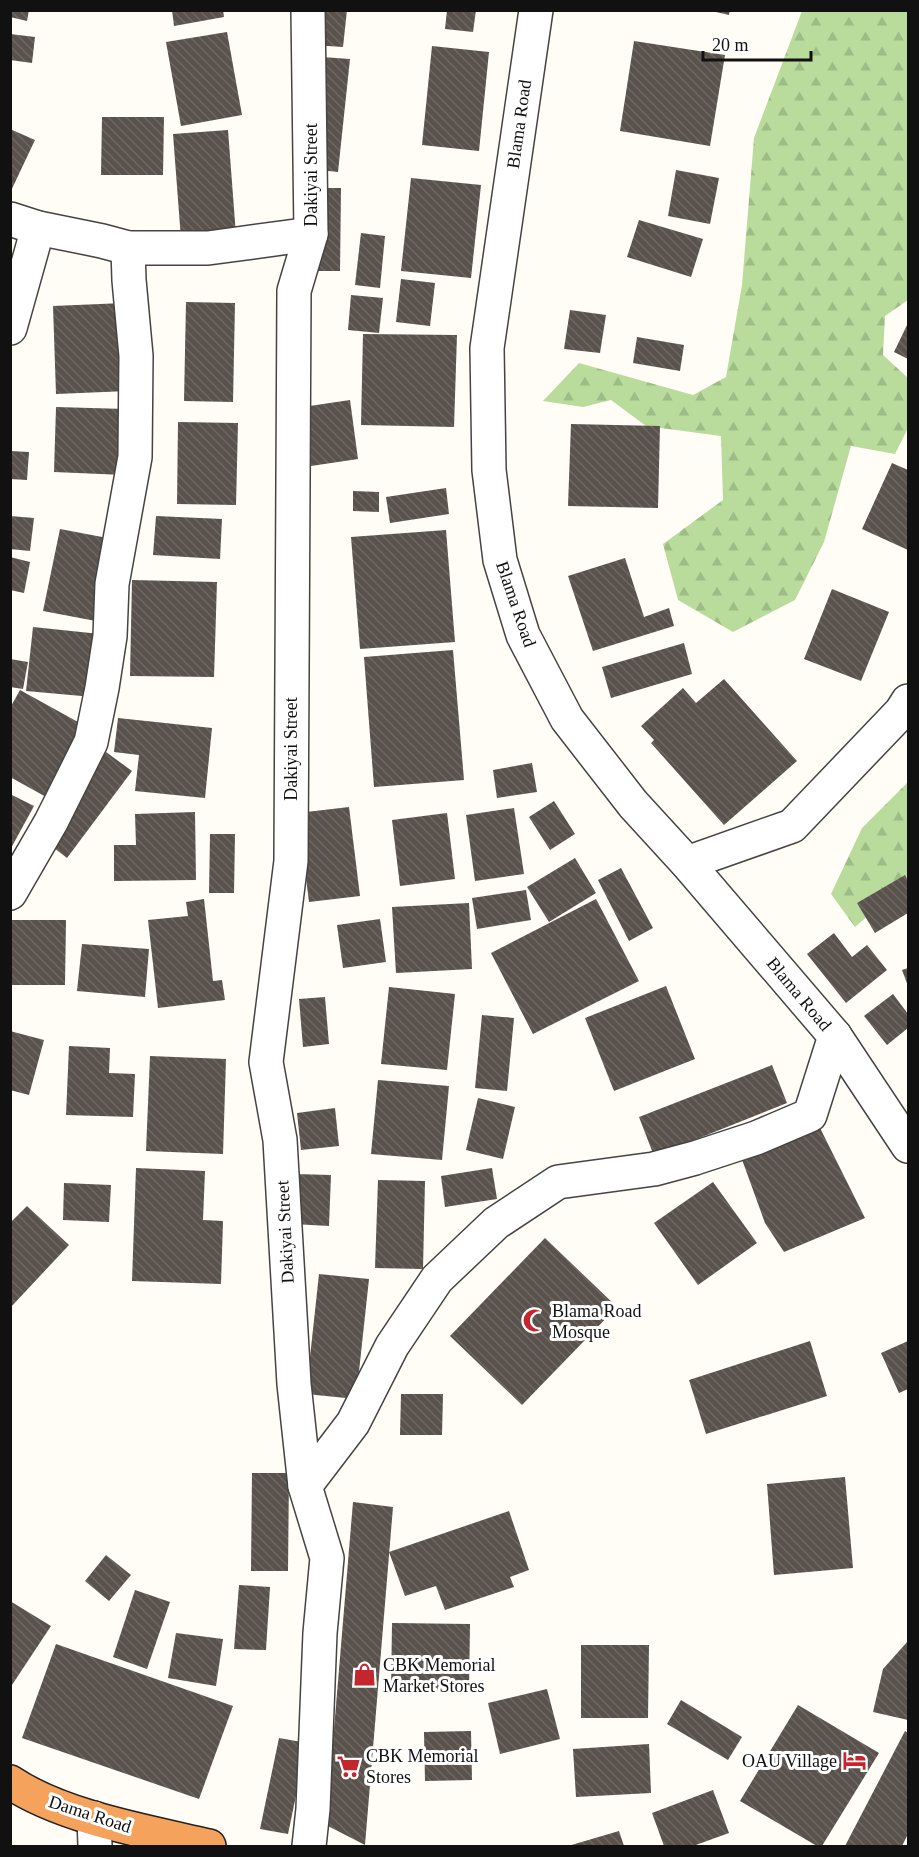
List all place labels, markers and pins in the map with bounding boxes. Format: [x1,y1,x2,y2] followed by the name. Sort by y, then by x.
[552,1301,641,1342] place label: Blama Road Mosque
[521,1308,547,1334] mosque icon: Blama Road Mosque
[383,1655,496,1696] place label: CBK Memorial Market Stores
[352,1662,378,1688] shop icon: CBK Memorial Market Stores
[366,1746,479,1787] place label: CBK Memorial Stores
[842,1748,868,1774] hotel icon: OAU Village
[742,1751,837,1771] place label: OAU Village
[335,1753,361,1779] supermarket icon: CBK Memorial Stores

